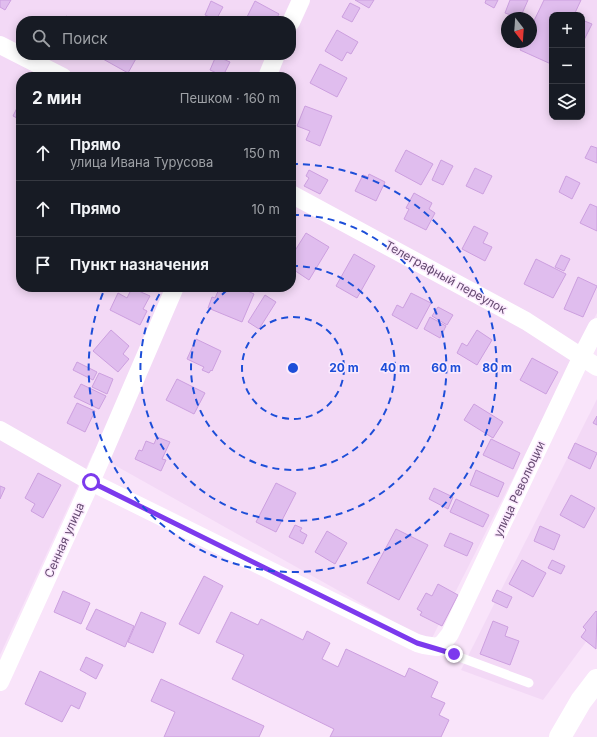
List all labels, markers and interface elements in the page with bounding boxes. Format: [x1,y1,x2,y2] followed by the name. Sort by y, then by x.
[501,12,537,48] north arrow
[549,12,585,120] map controls
[549,12,585,48] button: +
[16,16,296,60] search box
[30,27,52,49] icon: search
[62,29,108,48] text: Поиск
[549,48,585,84] button: −
[549,84,585,120] button: layers
[32,88,82,108] text: 2 мин
[180,90,280,106] text: Пешком · 160 m
[70,135,121,154] text: Прямо
[32,142,54,164] icon: ahead
[244,145,280,161] text: 150 m
[70,154,213,170] text: улица Ивана Турусова
[32,198,54,220] icon: ahead
[70,199,121,218] text: Прямо
[251,201,280,217] text: 10 m
[382,237,510,317] street label: Телеграфный переулок
[32,254,54,276] icon: arrive
[70,255,209,274] text: Пункт назначения
[329,360,359,375] text: 20 m
[380,360,410,375] text: 40 m
[431,360,461,375] text: 60 m
[482,360,512,375] text: 80 m
[286,361,300,375] centre of rings
[490,439,548,539] street label: улица Революции
[82,473,100,491] route start
[41,500,87,580] street label: Сенная улица
[445,645,463,663] route end

